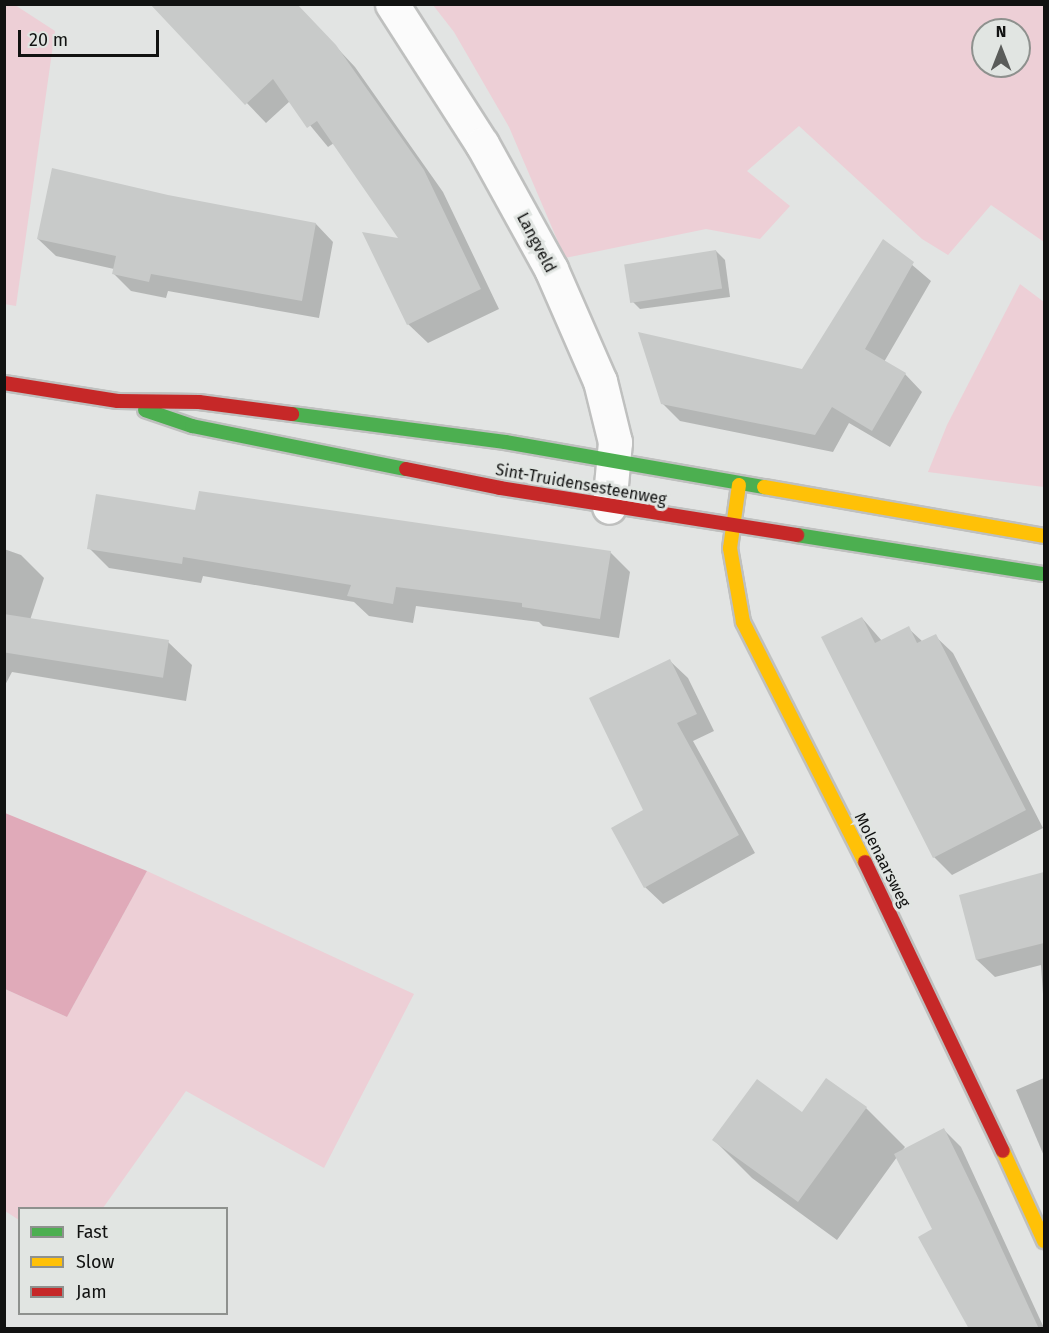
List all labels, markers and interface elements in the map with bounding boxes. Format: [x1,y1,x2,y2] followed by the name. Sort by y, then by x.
[21,18,162,56] scale bar
[971,18,1031,78] north arrow
[996,22,1006,41] text: N
[29,29,68,51] text: 20 m
[512,210,560,276] street label: Langveld
[494,460,668,510] street label: Sint-Truidensesteenweg
[850,809,914,911] street label: Molenaarsweg
[18,1207,228,1315] legend
[76,1221,108,1243] text: Fast
[76,1251,114,1273] text: Slow
[76,1281,107,1303] text: Jam

